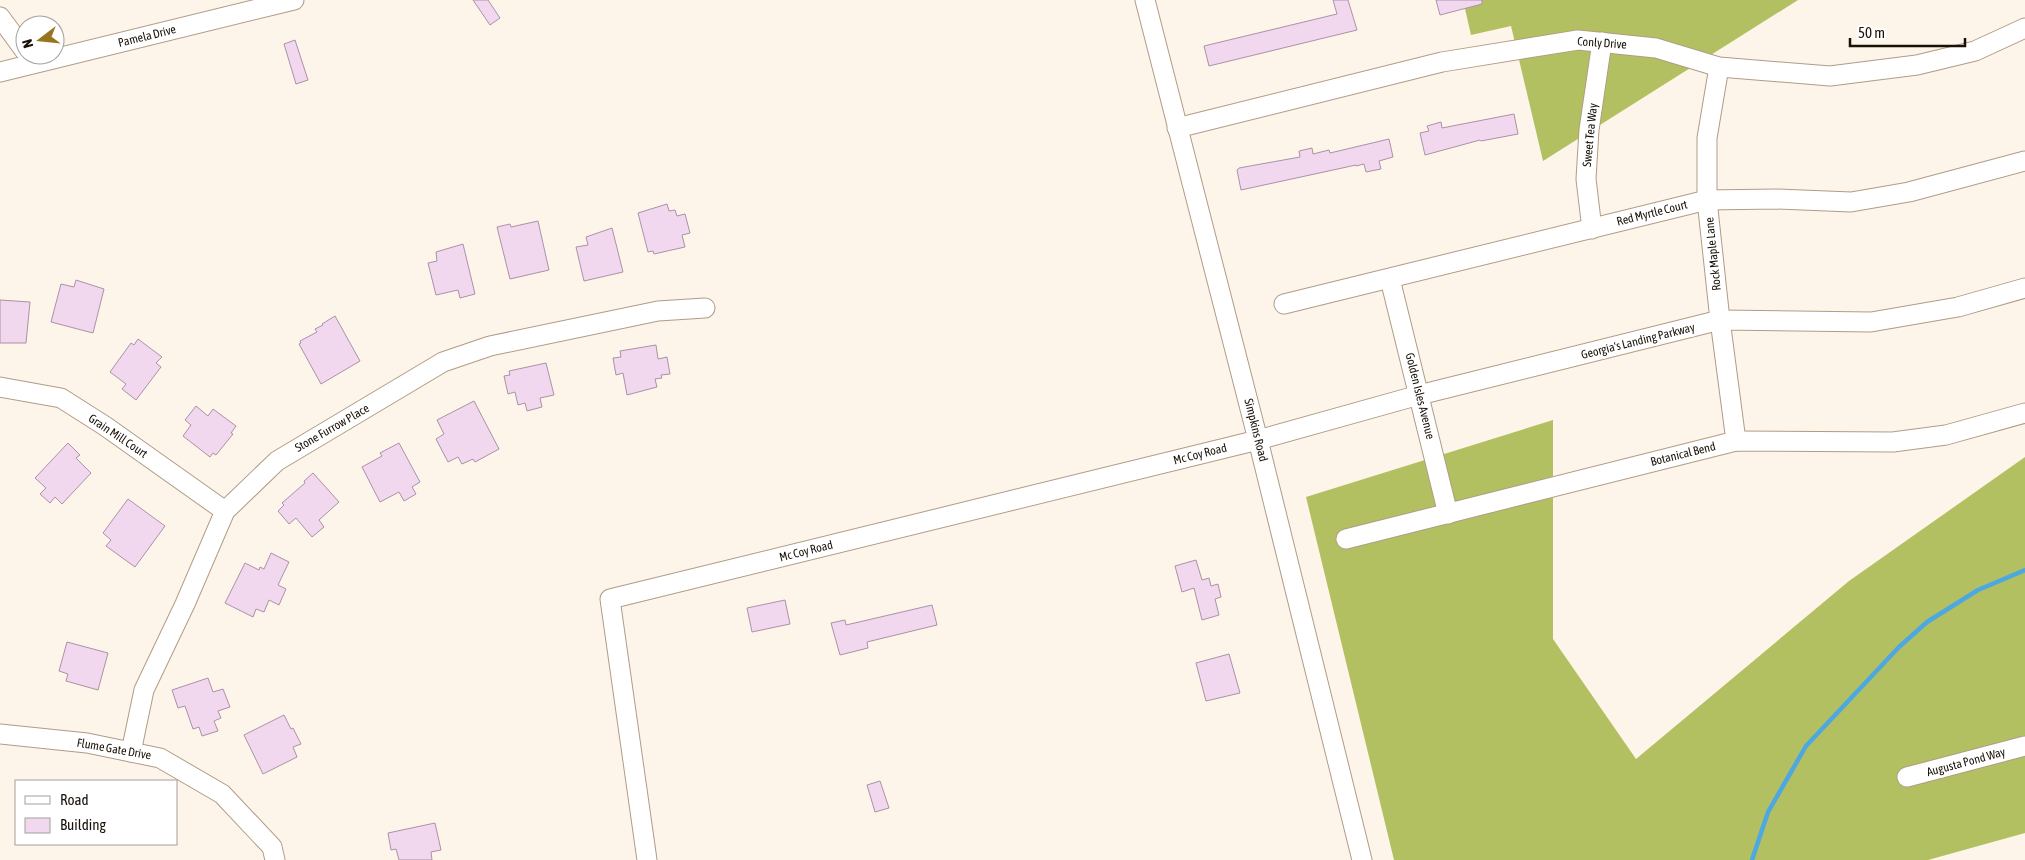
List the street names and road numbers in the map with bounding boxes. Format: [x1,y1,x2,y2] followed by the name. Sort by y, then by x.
[117,22,177,50] street label: Pamela Drive
[1577,34,1627,52] street label: Conly Drive
[1580,102,1600,168] street label: Sweet Tea Way
[1615,197,1689,229] street label: Red Myrtle Court
[1702,216,1724,292] street label: Rock Maple Lane
[1580,320,1696,362] street label: Georgia's Landing Parkway
[1402,351,1438,441] street label: Golden Isles Avenue
[1241,397,1271,463] street label: Simpkins Road
[292,401,372,455] street label: Stone Furrow Place
[86,411,151,461] street label: Grain Mill Court
[1649,439,1717,469] street label: Botanical Bend
[1172,441,1228,467] street label: Mc Coy Road
[778,538,834,564] street label: Mc Coy Road
[76,736,152,762] street label: Flume Gate Drive
[1925,745,2007,779] street label: Augusta Pond Way

